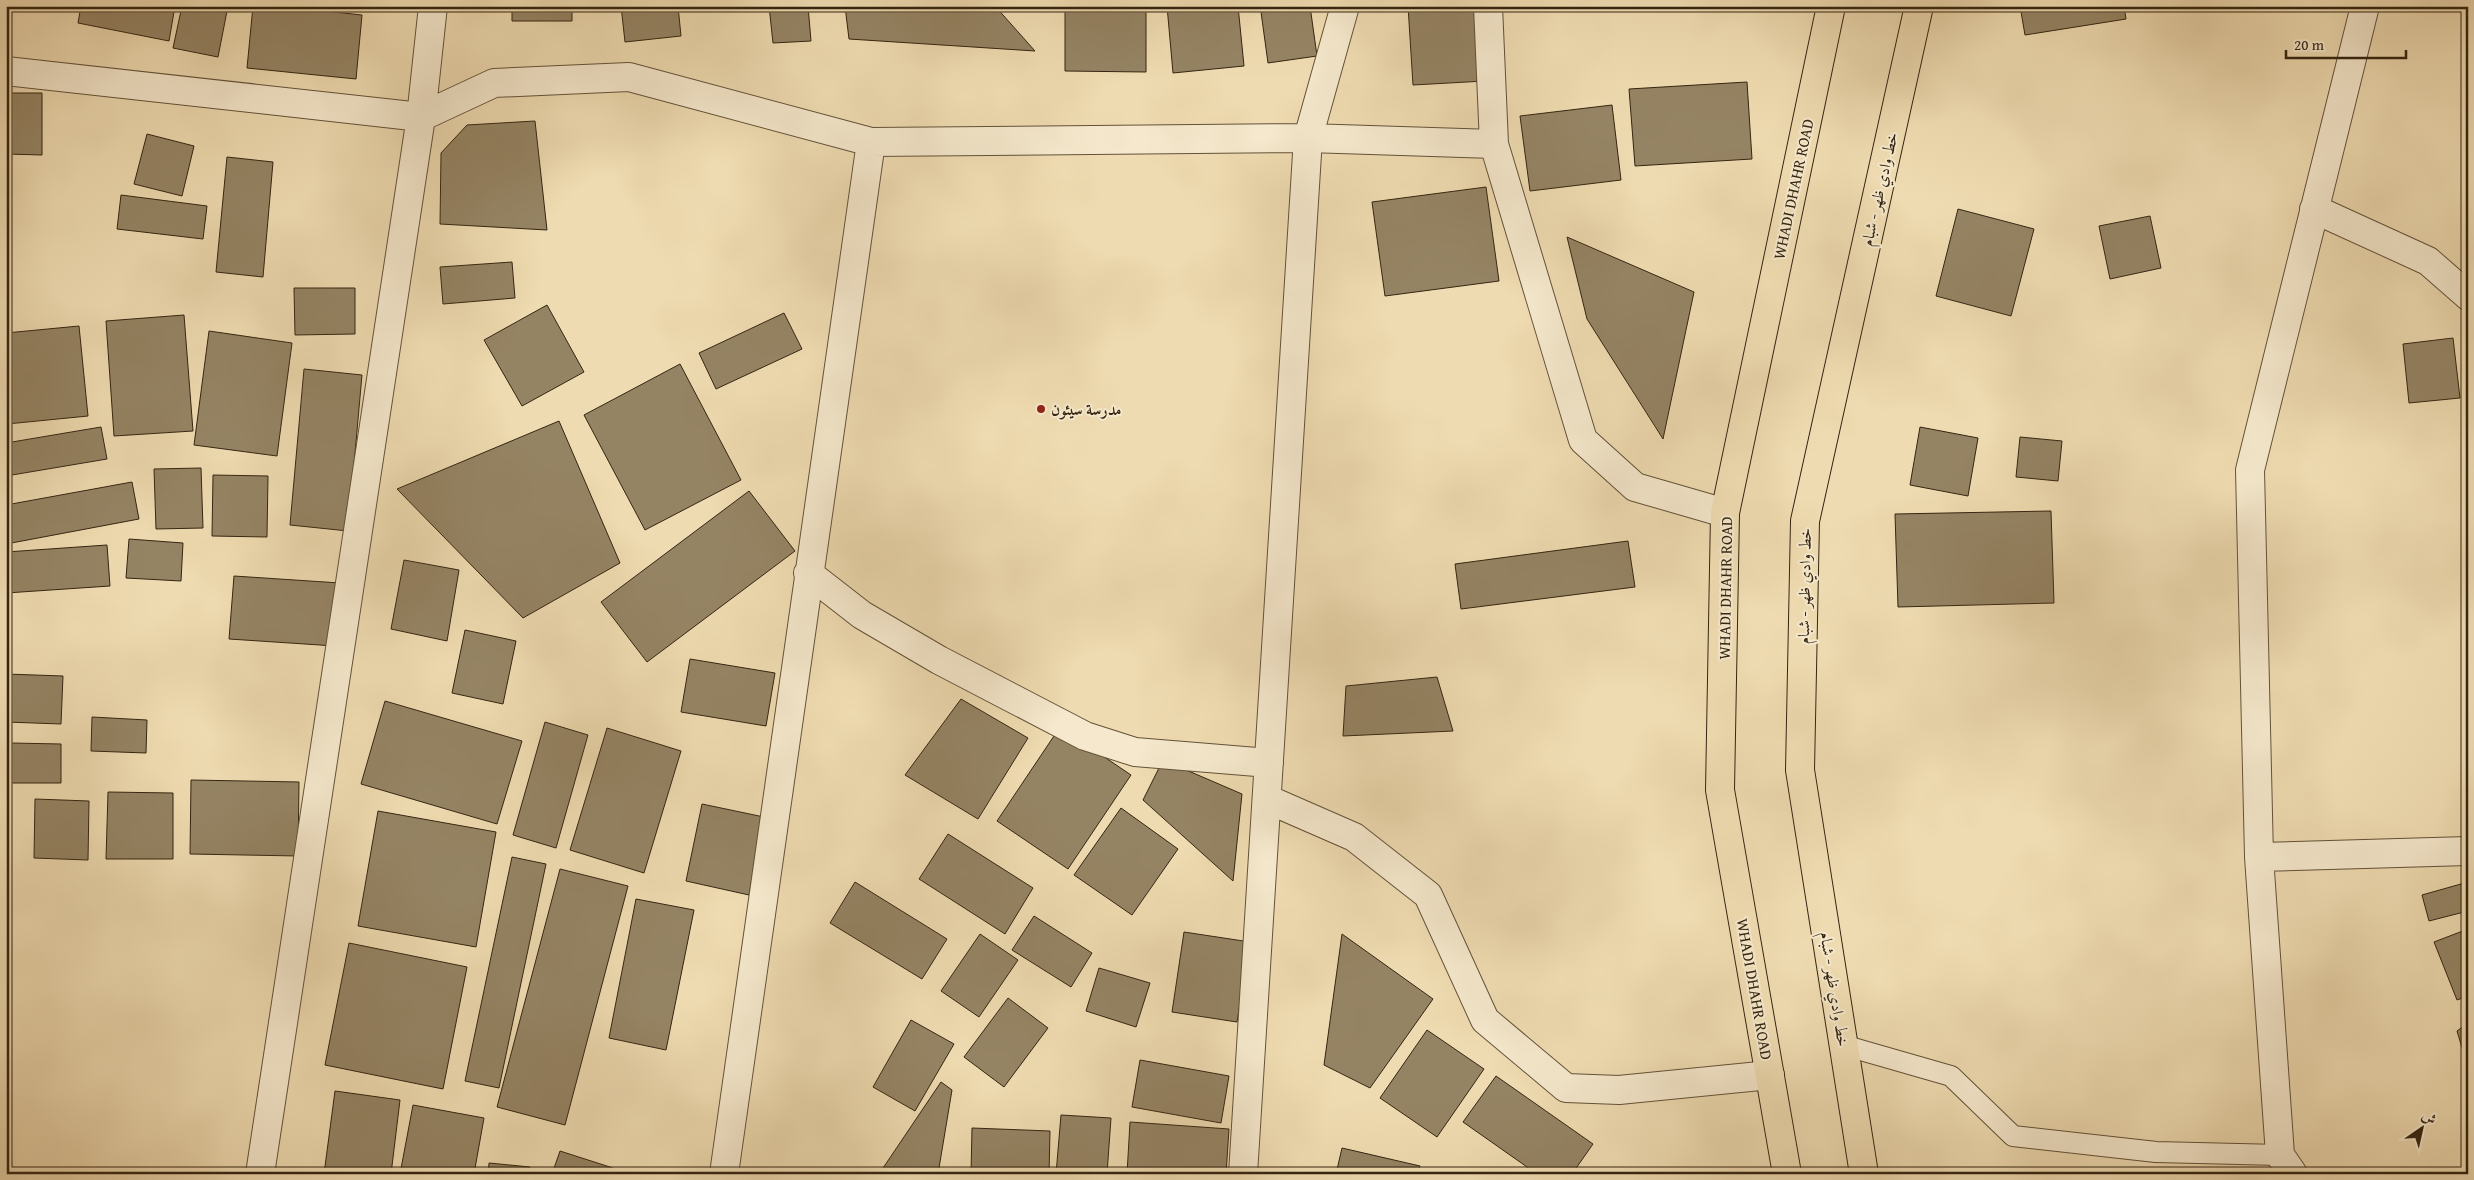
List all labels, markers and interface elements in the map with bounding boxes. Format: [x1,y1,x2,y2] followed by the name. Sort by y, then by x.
[2286,28,2406,60] scale bar
[2294,34,2325,55] text: 20 m
[1766,116,1820,262] street label: WHADI DHAHR ROAD
[1854,130,1907,249] street label: خط وادي ظهر - شبام
[1051,397,1121,421] place label: مدرسة سيئون
[1035,403,1047,415] marker: مدرسة سيئون
[1712,516,1738,660] street label: WHADI DHAHR ROAD
[1791,528,1820,644] street label: خط وادي ظهر - شبام
[1731,916,1779,1062] street label: WHADI DHAHR ROAD
[1811,930,1856,1049] street label: خط وادي ظهر - شبام
[2396,1102,2446,1152] north arrow
[2418,1105,2441,1129] text: ش

